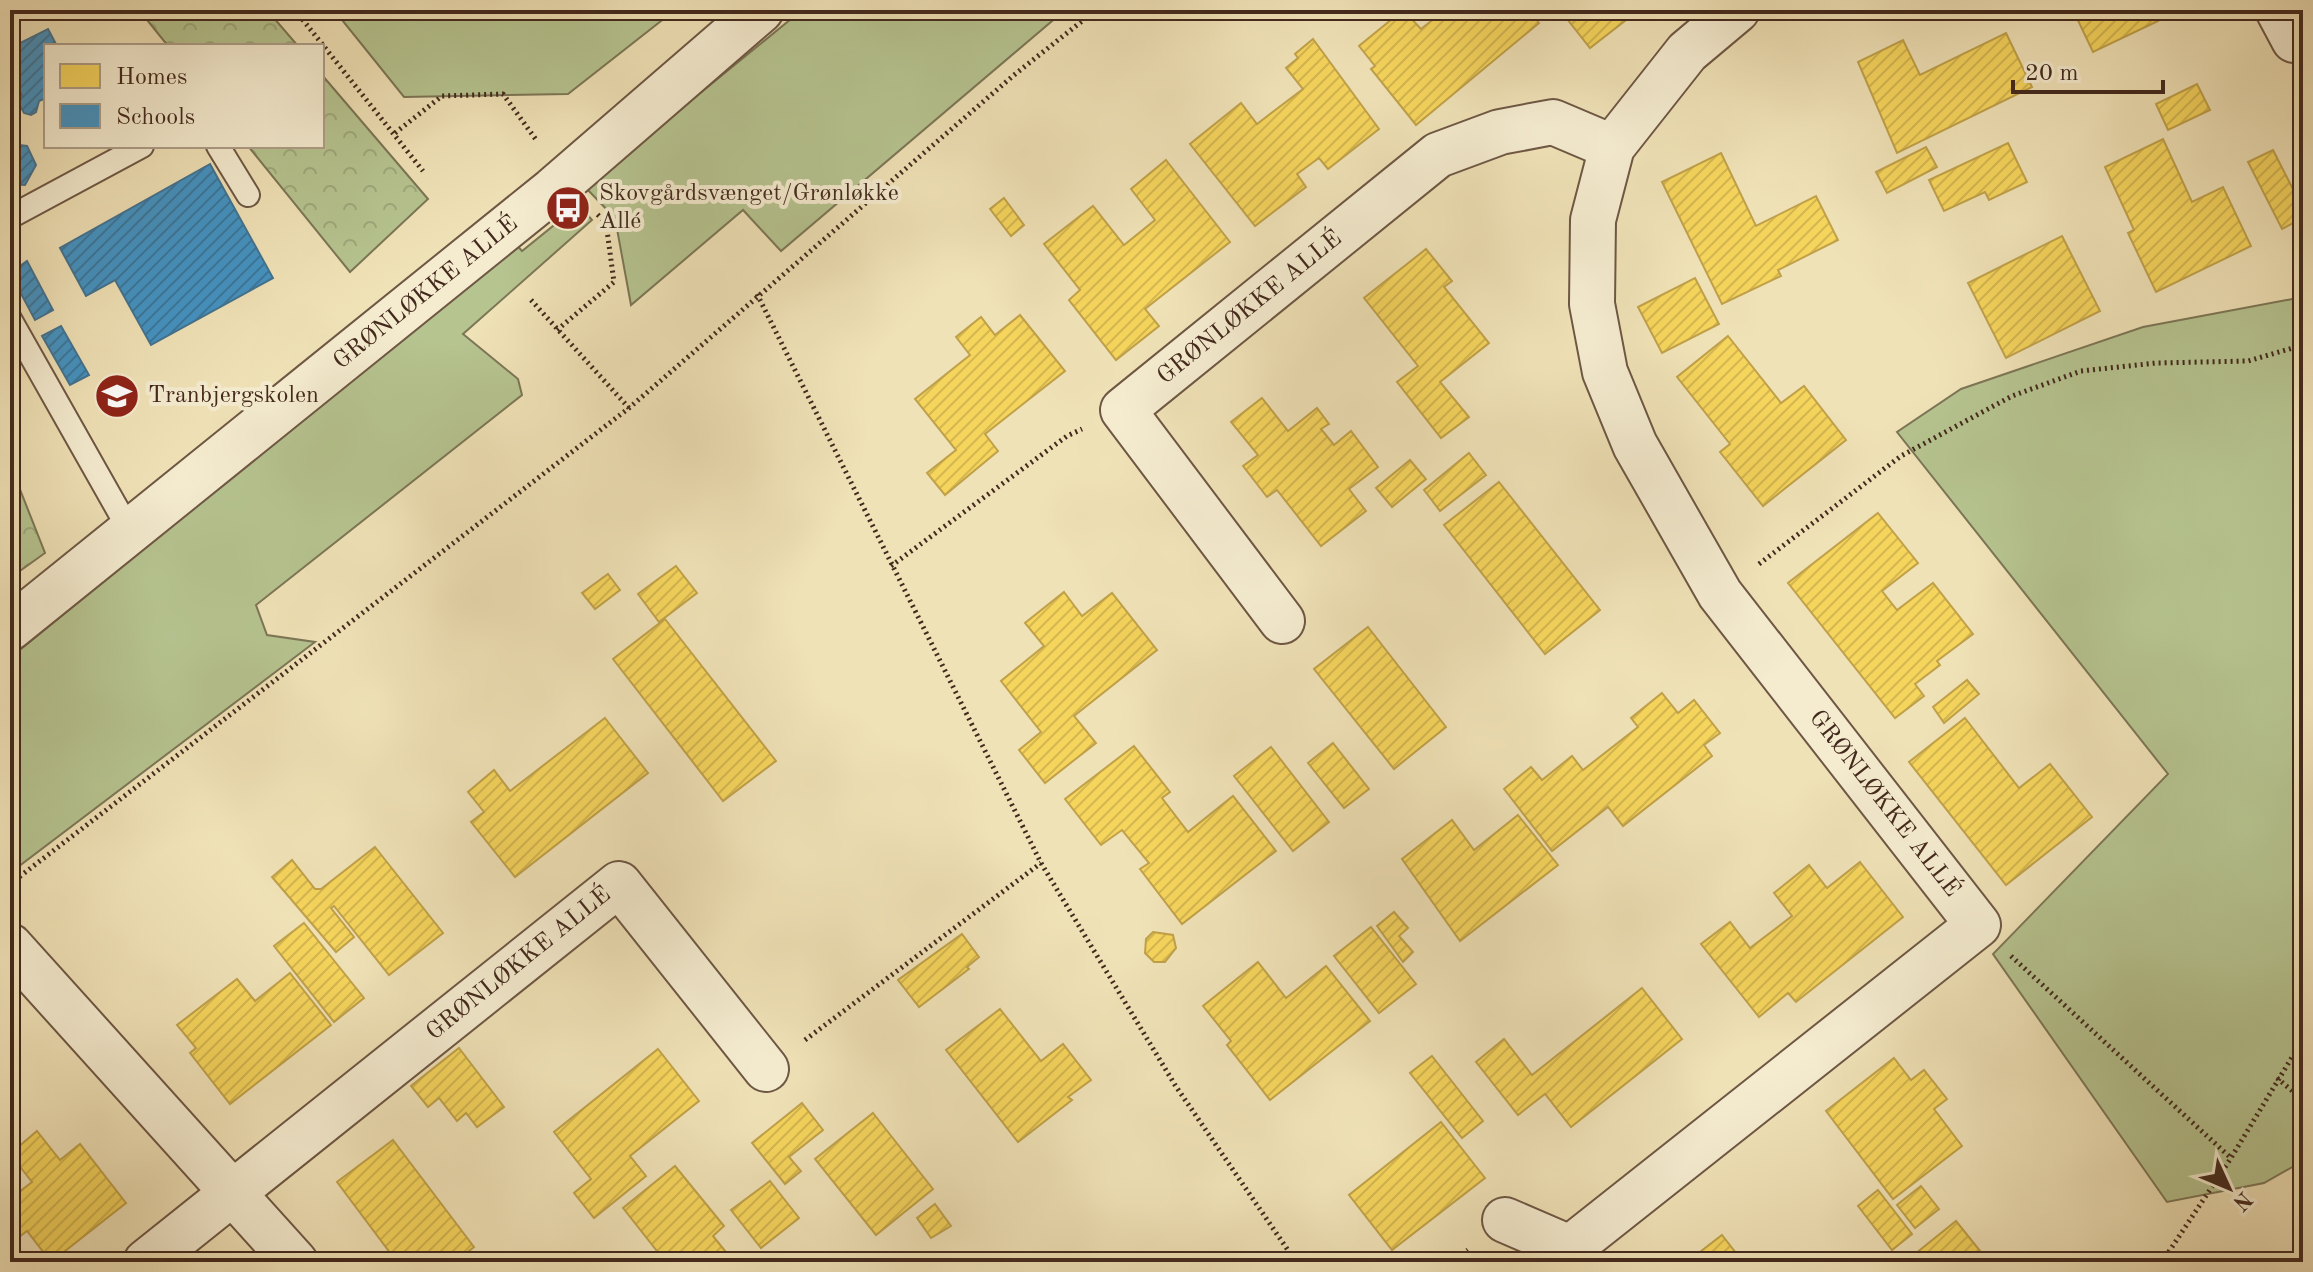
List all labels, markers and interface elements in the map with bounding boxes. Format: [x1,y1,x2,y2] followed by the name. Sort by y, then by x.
[44,44,324,148] legend
[2013,44,2163,94] scale bar
[2025,62,2079,86] text: 20 m
[116,66,187,90] text: Homes
[116,106,195,130] text: Schools
[599,182,899,234] place label: Skovgårdsvænget/Grønløkke Allé
[544,184,592,232] bus stop icon: Skovgårdsvænget/Grønløkke Allé
[327,208,523,374] street label: GRØNLØKKE ALLÉ
[1151,223,1347,389] street label: GRØNLØKKE ALLÉ
[93,372,141,420] school or university icon: Tranbjergskolen
[148,384,319,408] place label: Tranbjergskolen
[1804,704,1967,902] street label: GRØNLØKKE ALLÉ
[420,879,616,1045] street label: GRØNLØKKE ALLÉ
[2189,1148,2269,1228] north arrow
[2228,1187,2256,1214] text: N

